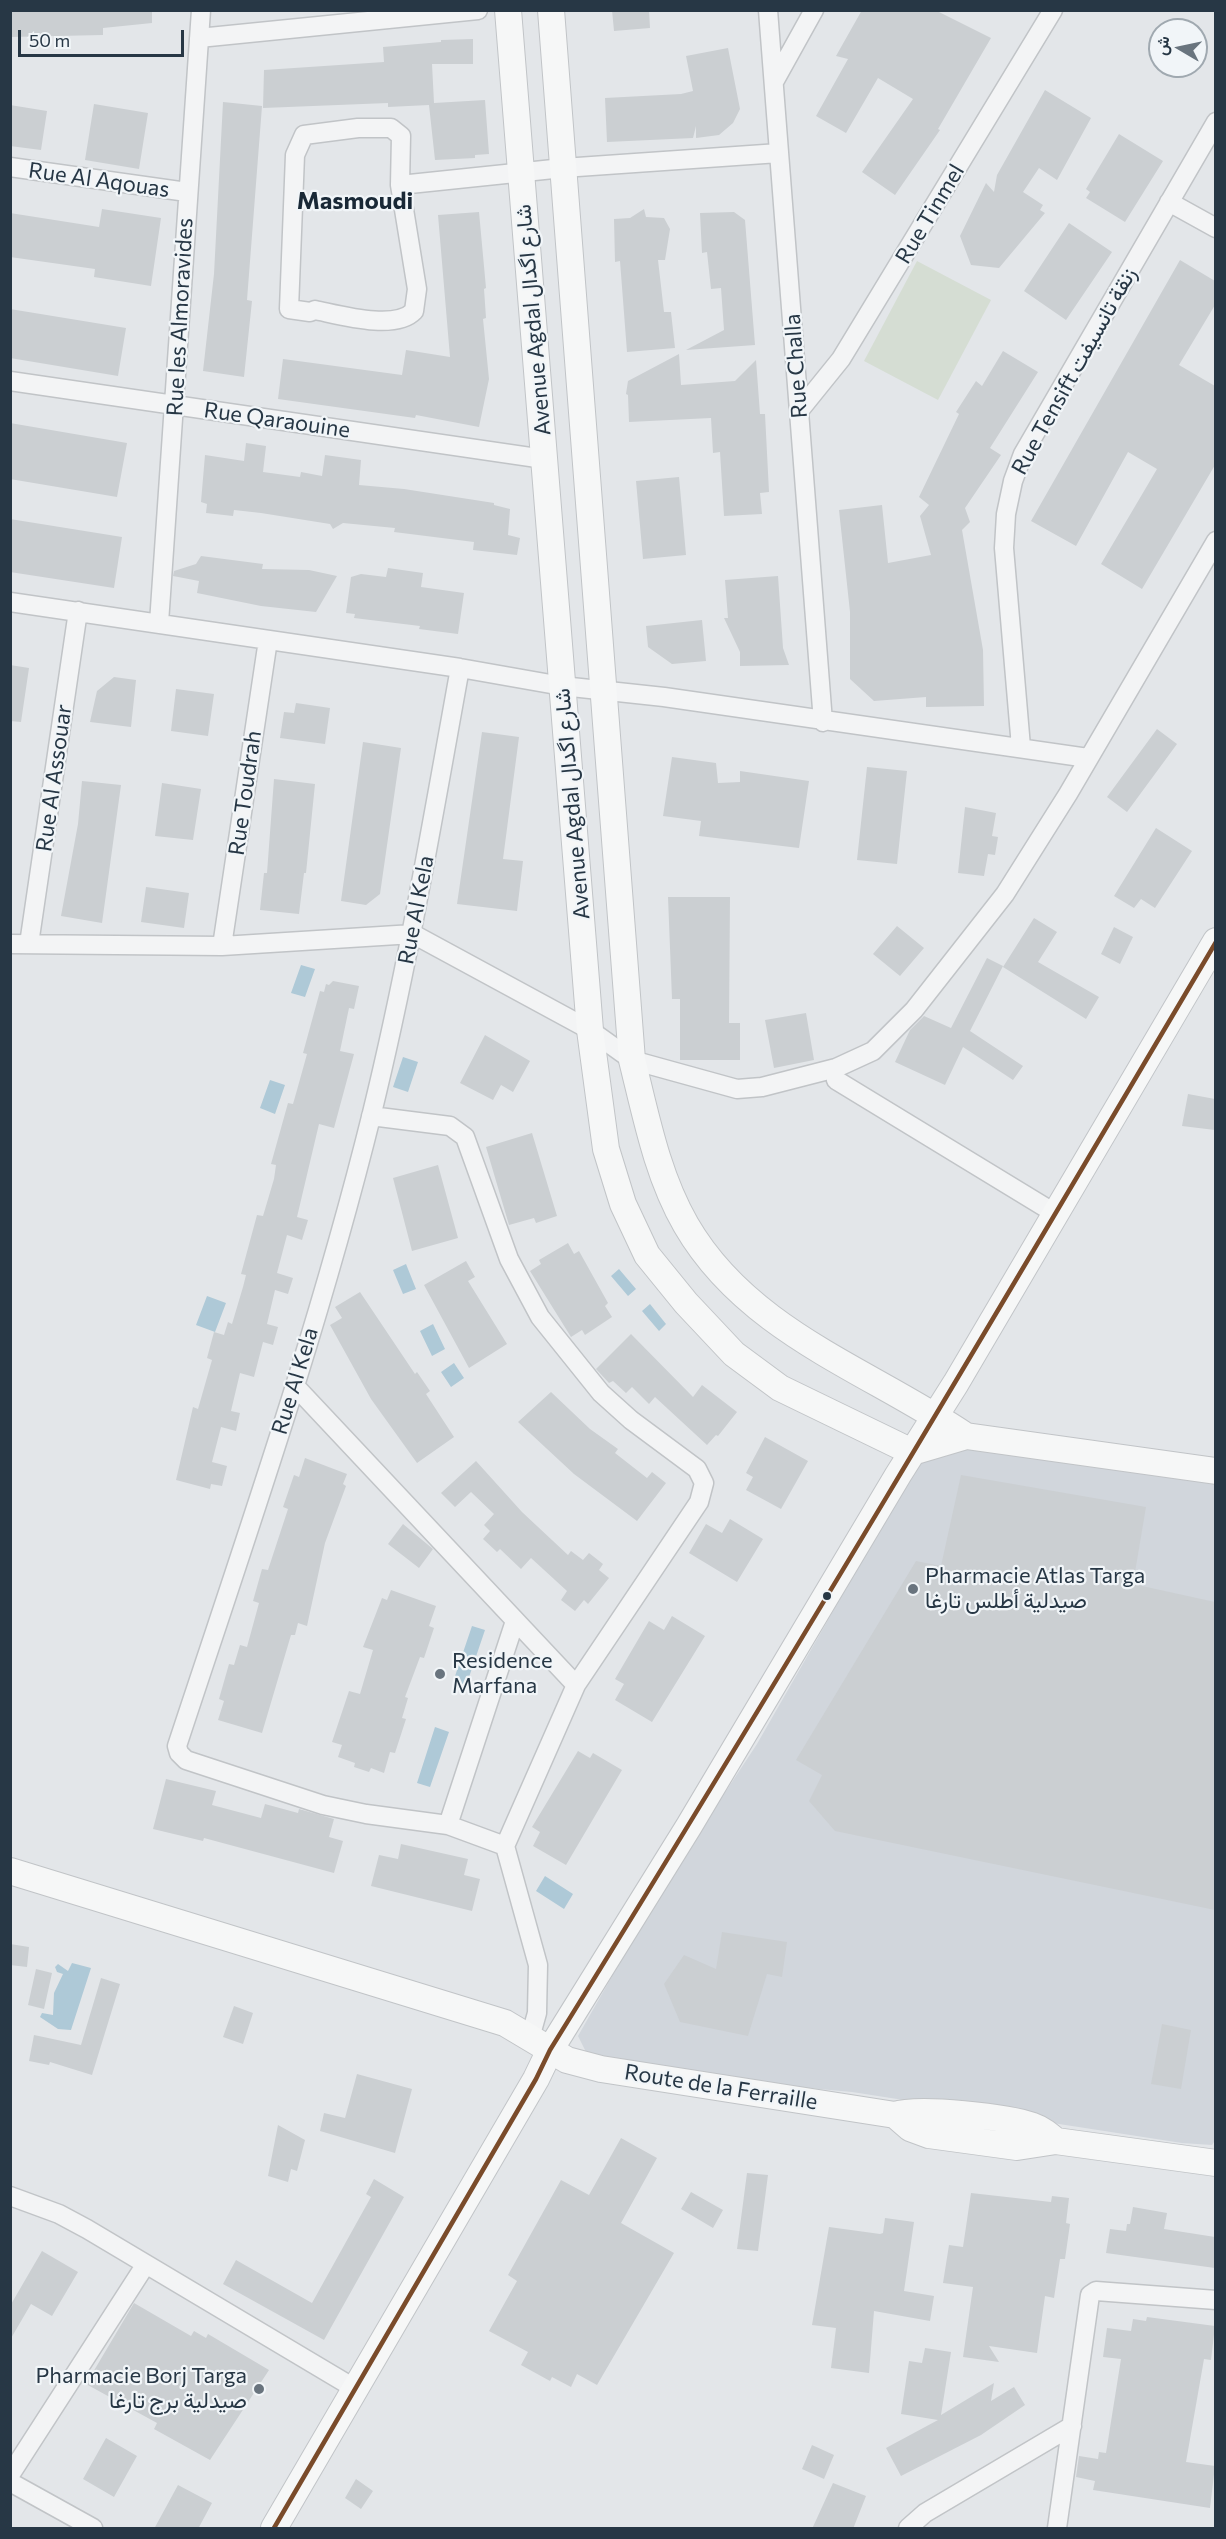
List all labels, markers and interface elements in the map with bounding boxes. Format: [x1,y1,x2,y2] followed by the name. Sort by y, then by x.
[21,18,188,56] scale bar
[1148,18,1208,78] north arrow
[29,29,70,51] text: 50 m
[1151,34,1173,56] text: ش
[27,157,171,203] street label: Rue Al Aqouas
[890,159,970,269] street label: Rue Tinmel
[297,187,413,215] district label: Masmoudi
[510,203,556,437] street label: Avenue Agdal شارع اگدال
[162,217,198,417] street label: Rue les Almoravides
[1006,263,1142,479] street label: Rue Tensift زنقة تانسيفت
[779,313,813,419] street label: Rue Challa
[202,397,352,443] street label: Rue Qaraouine
[549,687,595,921] street label: Avenue Agdal شارع اگدال
[31,703,77,853] street label: Rue Al Assouar
[223,729,267,857] street label: Rue Toudrah
[393,853,439,967] street label: Rue Al Kela
[266,1324,324,1438] street label: Rue Al Kela
[925,1563,1145,1615] place label: Pharmacie Atlas Targa صيدلية أطلس تارغا
[906,1582,920,1596] marker: Pharmacie Atlas Targa صيدلية أطلس تارغا
[821,1590,833,1602] unlabelled marker
[452,1648,553,1700] place label: Residence Marfana
[433,1667,447,1681] marker: Residence Marfana
[623,2059,819,2115] street label: Route de la Ferraille
[36,2363,247,2414] place label: Pharmacie Borj Targa صيدلية برج تارغا
[252,2382,266,2396] marker: Pharmacie Borj Targa صيدلية برج تارغا

